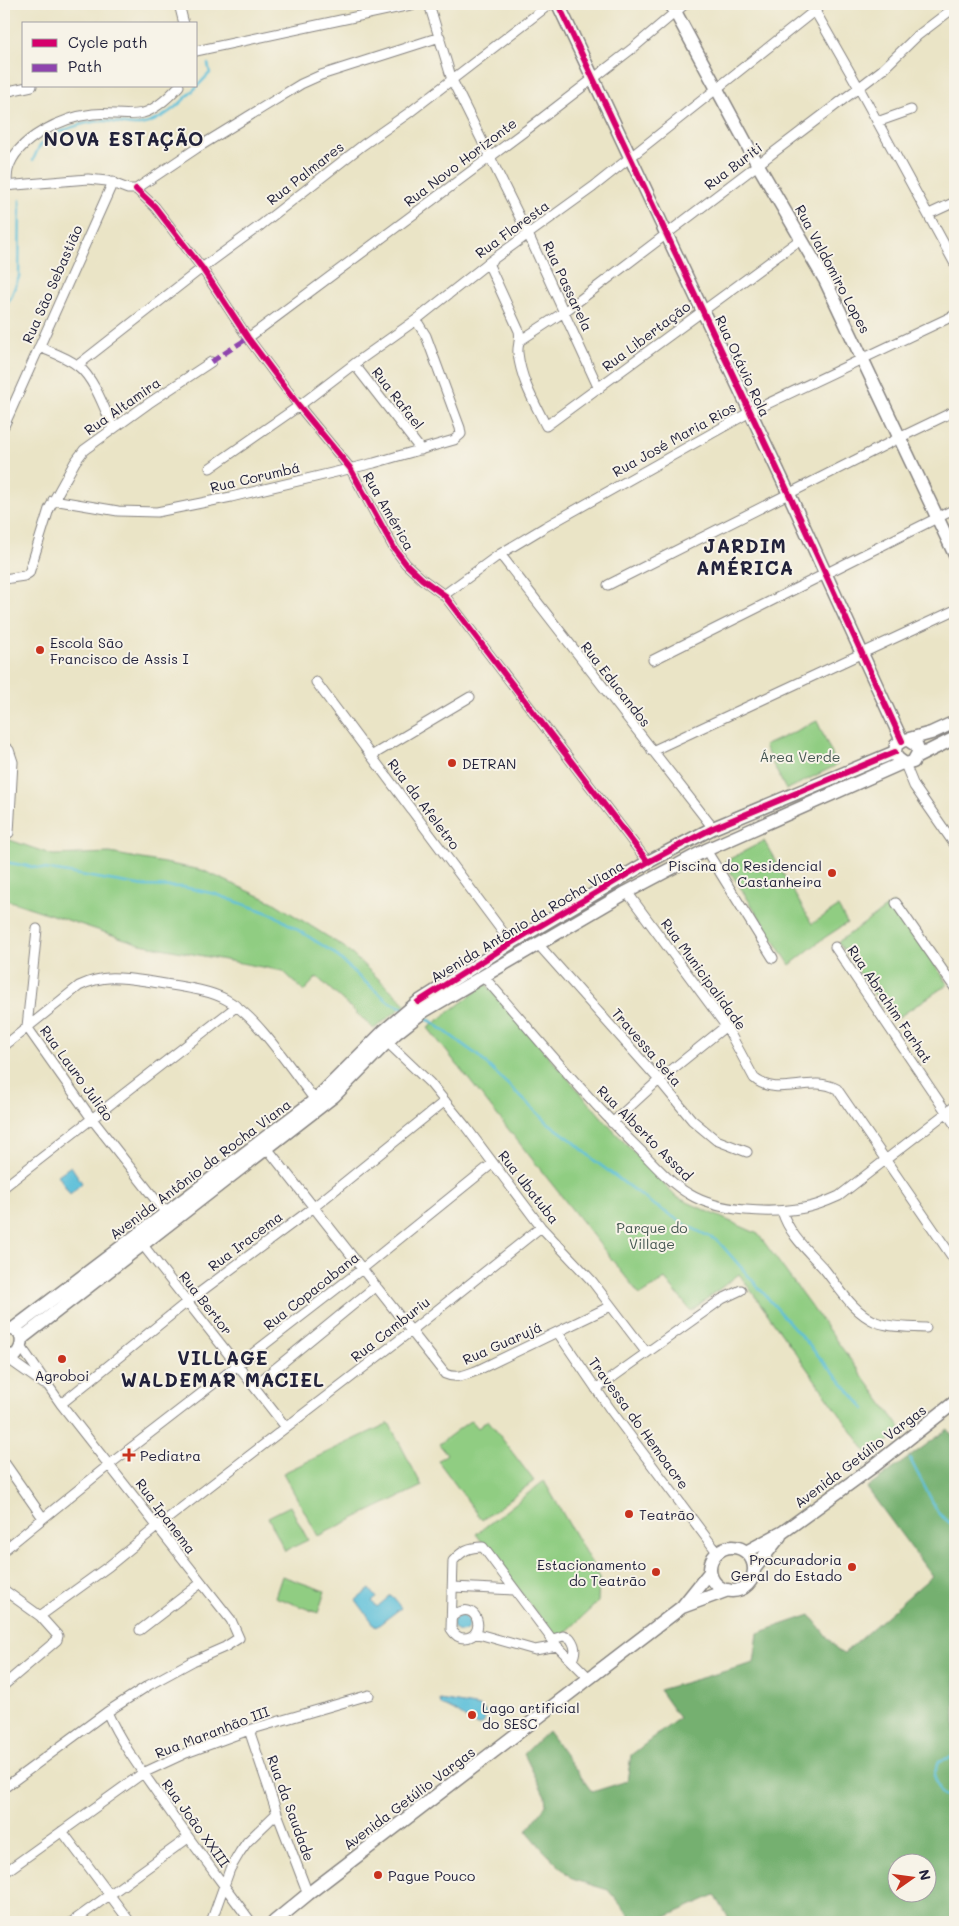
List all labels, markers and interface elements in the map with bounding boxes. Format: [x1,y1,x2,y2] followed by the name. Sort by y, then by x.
[22,22,198,88] legend
[68,32,147,52] text: Cycle path
[68,56,102,76] text: Path
[400,113,520,211] street label: Rua Novo Horizonte
[44,126,204,151] district label: NOVA ESTAÇÃO
[263,137,347,209] street label: Rua Palmares
[700,138,766,194] street label: Rua Buriti
[471,196,553,262] street label: Rua Floresta
[791,201,875,337] street label: Rua Valdomiro Lopes
[17,222,87,346] street label: Rua São Sebastião
[539,238,597,334] street label: Rua Passarela
[598,296,694,376] street label: Rua Libertação
[711,312,775,420] street label: Rua Otávio Rola
[368,363,428,433] street label: Rua Rafael
[80,373,164,439] street label: Rua Altamira
[609,397,739,481] street label: Rua José Maria Rios
[208,457,302,497] street label: Rua Corumbá
[359,468,419,554] street label: Rua América
[696,533,794,580] district label: JARDIM AMÉRICA
[50,633,189,668] place label: Escola São Francisco de Assis I
[577,638,655,730] street label: Rua Educandos
[34,644,46,656] marker: Escola São Francisco de Assis I
[760,747,840,766] park label: Área Verde
[462,754,516,773] place label: DETRAN
[383,755,465,853] street label: Rua da Afeletro
[446,757,458,769] marker: DETRAN
[427,856,627,986] street label: Avenida Antônio da Rocha Viana
[668,856,822,891] place label: Piscina do Residencial Castanheira
[826,867,838,879] marker: Piscina do Residencial Castanheira
[657,914,751,1034] street label: Rua Municipalidade
[843,941,937,1067] street label: Rua Abrahim Farhat
[608,1004,686,1090] street label: Travessa Seta
[36,1021,118,1125] street label: Rua Lauro Julião
[593,1081,697,1185] street label: Rua Alberto Assad
[105,1094,295,1244] street label: Avenida Antônio da Rocha Viana
[494,1146,564,1228] street label: Rua Ubatuba
[204,1207,286,1275] street label: Rua Iracema
[616,1218,688,1253] park label: Parque do Village
[259,1248,363,1334] street label: Rua Copacabana
[175,1267,237,1339] street label: Rua Bertor
[347,1292,433,1366] street label: Rua Camburiu
[459,1317,545,1369] street label: Rua Guarujá
[121,1345,325,1392] district label: VILLAGE WALDEMAR MACIEL
[56,1353,68,1365] marker: Agroboi
[585,1353,693,1493] street label: Travessa do Hemoacre
[35,1366,89,1385] place label: Agroboi
[790,1400,930,1512] street label: Avenida Getúlio Vargas
[140,1446,201,1465] place label: Pediatra
[122,1448,136,1462] marker: Pediatra
[131,1474,201,1558] street label: Rua Ipanema
[639,1505,694,1524] place label: Teatrão
[623,1508,635,1520] marker: Teatrão
[731,1550,842,1585] place label: Procuradoria Geral do Estado
[537,1555,646,1590] place label: Estacionamento do Teatrão
[846,1561,858,1573] marker: Procuradoria Geral do Estado
[650,1566,662,1578] marker: Estacionamento do Teatrão
[482,1698,580,1733] place label: Lago artificial do SESC
[152,1701,272,1763] street label: Rua Maranhão III
[466,1709,478,1721] marker: Lago artificial do SESC
[339,1742,479,1854] street label: Avenida Getúlio Vargas
[263,1752,319,1864] street label: Rua da Saudade
[158,1775,234,1871] street label: Rua João XXIII
[886,1854,936,1904] north arrow
[388,1866,475,1885] place label: Pague Pouco
[915,1867,936,1882] text: N
[372,1869,384,1881] marker: Pague Pouco

